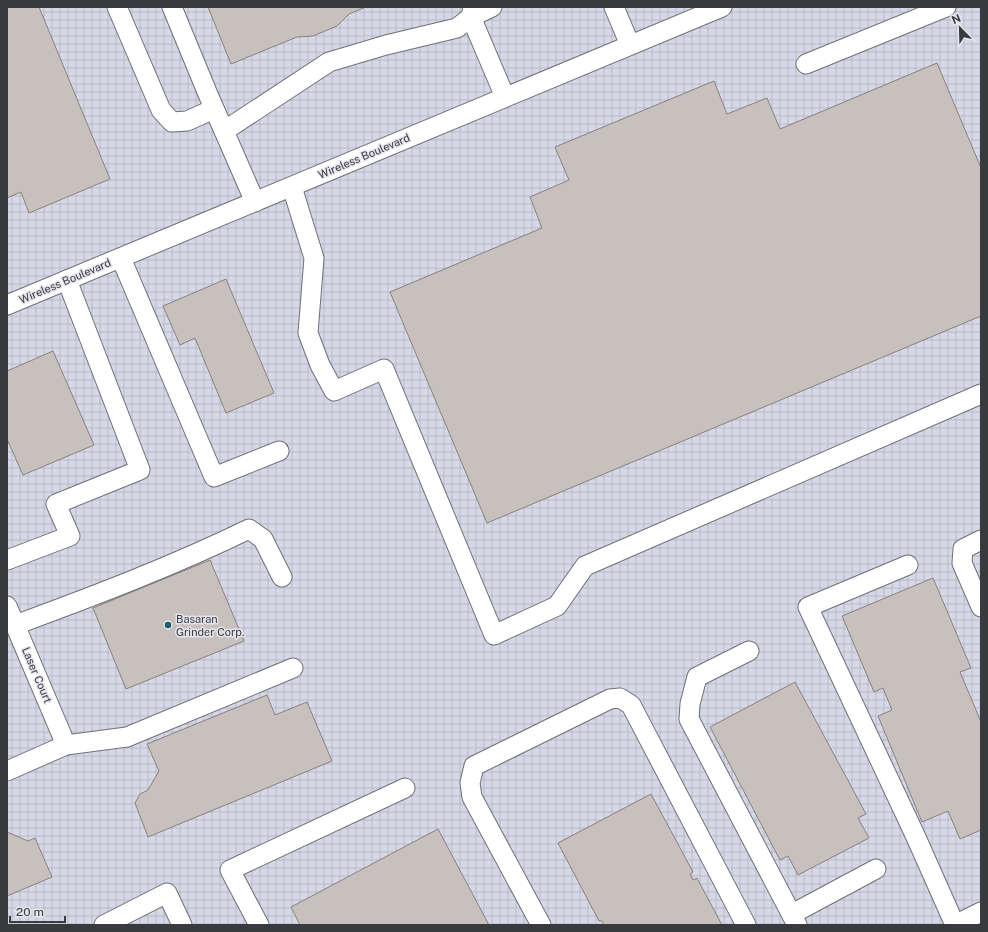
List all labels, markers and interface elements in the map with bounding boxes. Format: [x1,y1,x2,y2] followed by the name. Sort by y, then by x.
[940,8,980,48] north arrow
[950,12,962,26] text: N
[316,131,412,181] street label: Wireless Boulevard
[17,256,113,306] street label: Wireless Boulevard
[176,613,244,638] place label: Basaran Grinder Corp.
[163,620,173,630] marker: Basaran Grinder Corp.
[20,645,54,705] street label: Laser Court
[10,898,65,924] scale bar
[16,905,44,919] text: 20 m

